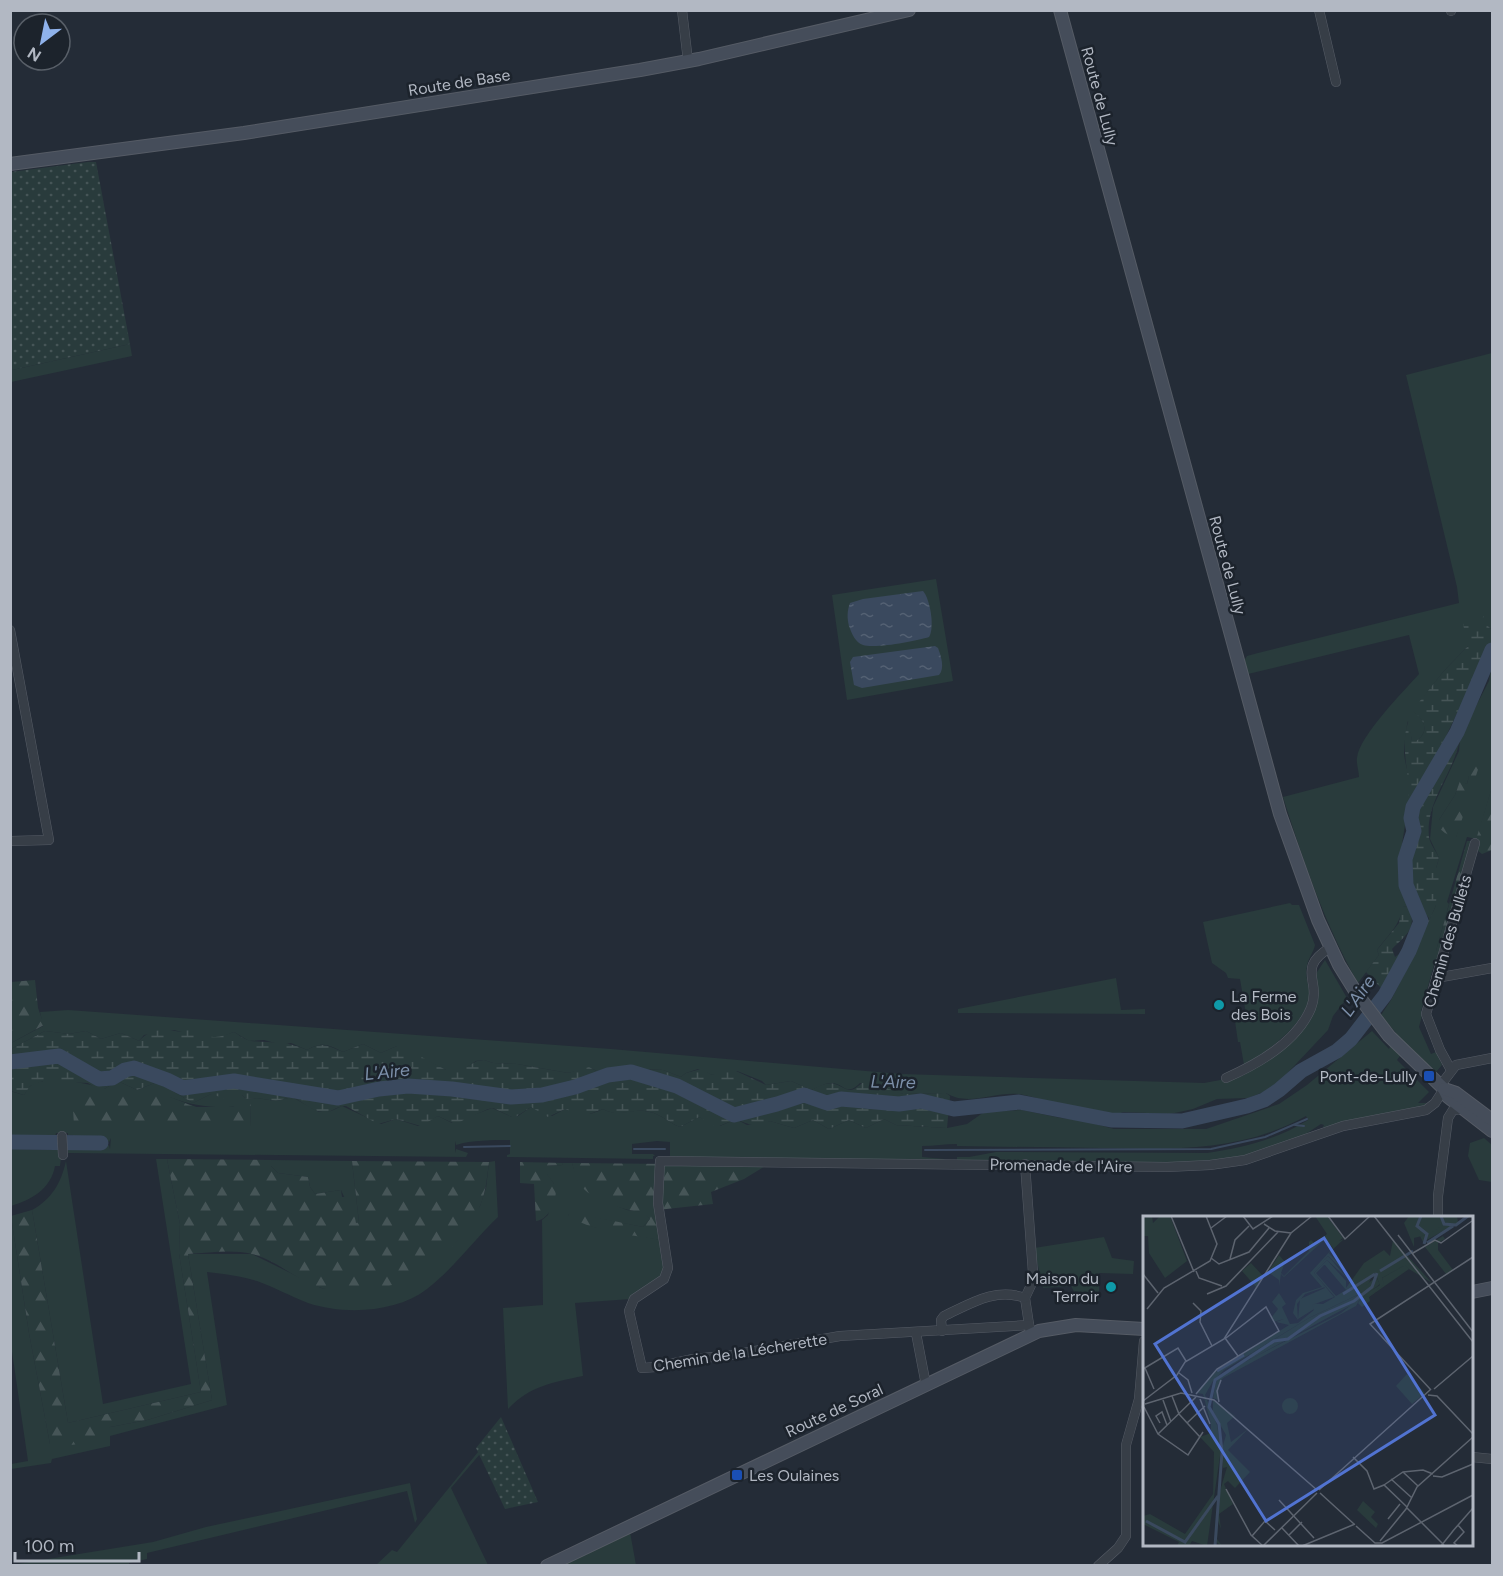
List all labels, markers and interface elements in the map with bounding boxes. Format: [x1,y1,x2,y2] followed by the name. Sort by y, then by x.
[12,12,72,72] north arrow
[24,43,45,66] text: N
[1077,45,1122,148] street label: Route de Lully
[407,65,512,100] street label: Route de Base
[1205,514,1250,617] street label: Route de Lully
[1419,873,1475,1010] street label: Chemin des Bullets
[1336,971,1380,1021] water label: L'Aire
[1231,987,1297,1024] place label: La Ferme des Bois
[1212,998,1226,1012] marker: La Ferme des Bois
[363,1059,411,1085] water label: L'Aire
[1319,1067,1418,1086] place label: Pont-de-Lully
[1422,1069,1436,1083] marker: Pont-de-Lully
[870,1071,916,1093] water label: L'Aire
[989,1155,1133,1176] street label: Promenade de l'Aire
[1143,1216,1473,1546] inset map
[1026,1269,1100,1306] place label: Maison du Terroir
[1104,1280,1118,1294] marker: Maison du Terroir
[652,1329,828,1376] street label: Chemin de la Lécherette
[783,1380,886,1441] street label: Route de Soral
[749,1466,839,1485] place label: Les Oulaines
[730,1468,744,1482] marker: Les Oulaines
[15,1525,140,1563] scale bar
[24,1535,74,1557] text: 100 m

